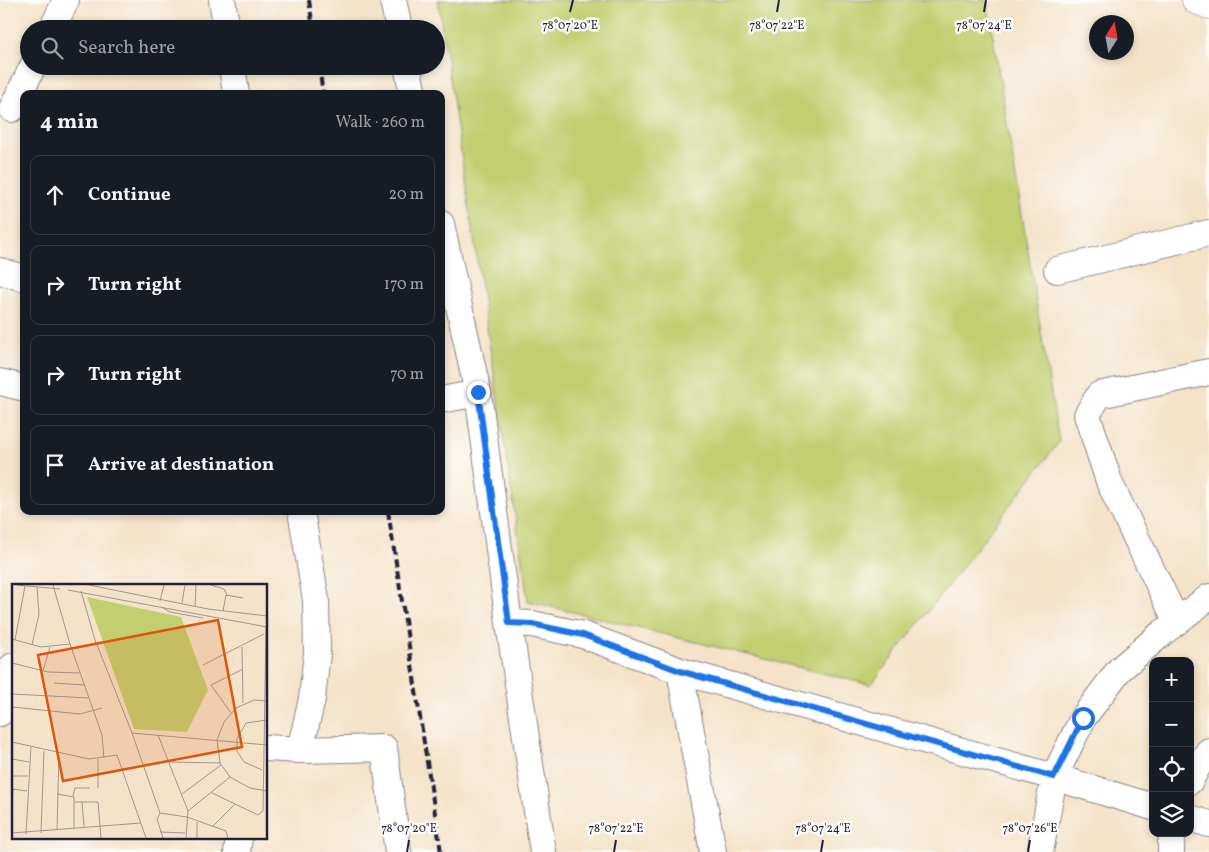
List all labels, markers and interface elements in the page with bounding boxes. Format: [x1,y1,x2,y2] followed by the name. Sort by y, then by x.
[1089,15,1134,60] north arrow
[542,18,598,34] text: 78°07'20"E
[749,18,805,34] text: 78°07'22"E
[956,18,1012,34] text: 78°07'24"E
[20,20,445,75] search box
[38,34,66,62] icon: search
[78,35,175,61] text: Search here
[40,108,99,137] text: 4 min
[335,112,425,134] text: Walk · 260 m
[41,181,69,209] icon: ahead
[88,182,171,208] text: Continue
[389,184,424,206] text: 20 m
[41,271,69,299] icon: right
[88,272,181,298] text: Turn right
[384,274,424,296] text: 170 m
[41,361,69,389] icon: right
[88,362,181,388] text: Turn right
[390,364,424,386] text: 70 m
[467,381,490,404] route end
[41,451,69,479] icon: arrive
[88,452,274,478] text: Arrive at destination
[12,584,268,840] inset map
[1149,657,1194,837] map controls
[1149,657,1194,702] button: +
[1149,702,1194,747] button: −
[1072,707,1095,730] route start
[1149,747,1194,792] button: locate
[1149,792,1194,837] button: layers
[381,821,437,837] text: 78°07'20"E
[588,821,644,837] text: 78°07'22"E
[795,821,851,837] text: 78°07'24"E
[1003,821,1057,837] text: 78°07'26"E

